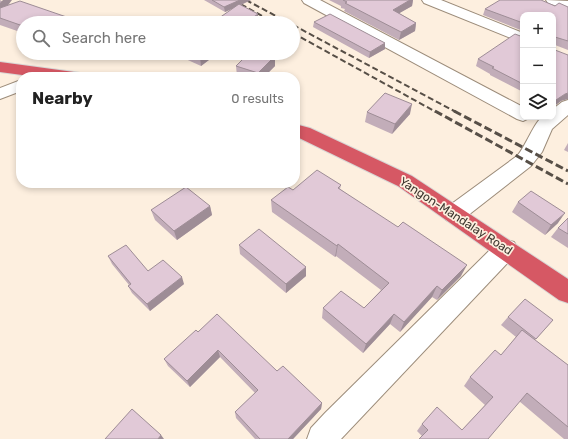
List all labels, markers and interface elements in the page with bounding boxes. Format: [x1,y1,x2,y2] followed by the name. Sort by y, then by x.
[520,12,556,120] map controls
[520,12,556,48] button: +
[16,16,300,60] search box
[30,27,52,49] icon: search
[62,29,146,47] text: Search here
[520,48,556,84] button: −
[520,84,556,120] button: layers
[32,88,93,108] text: Nearby
[231,91,284,106] text: 0 results
[397,174,515,258] street label: Yangon-Mandalay Road

